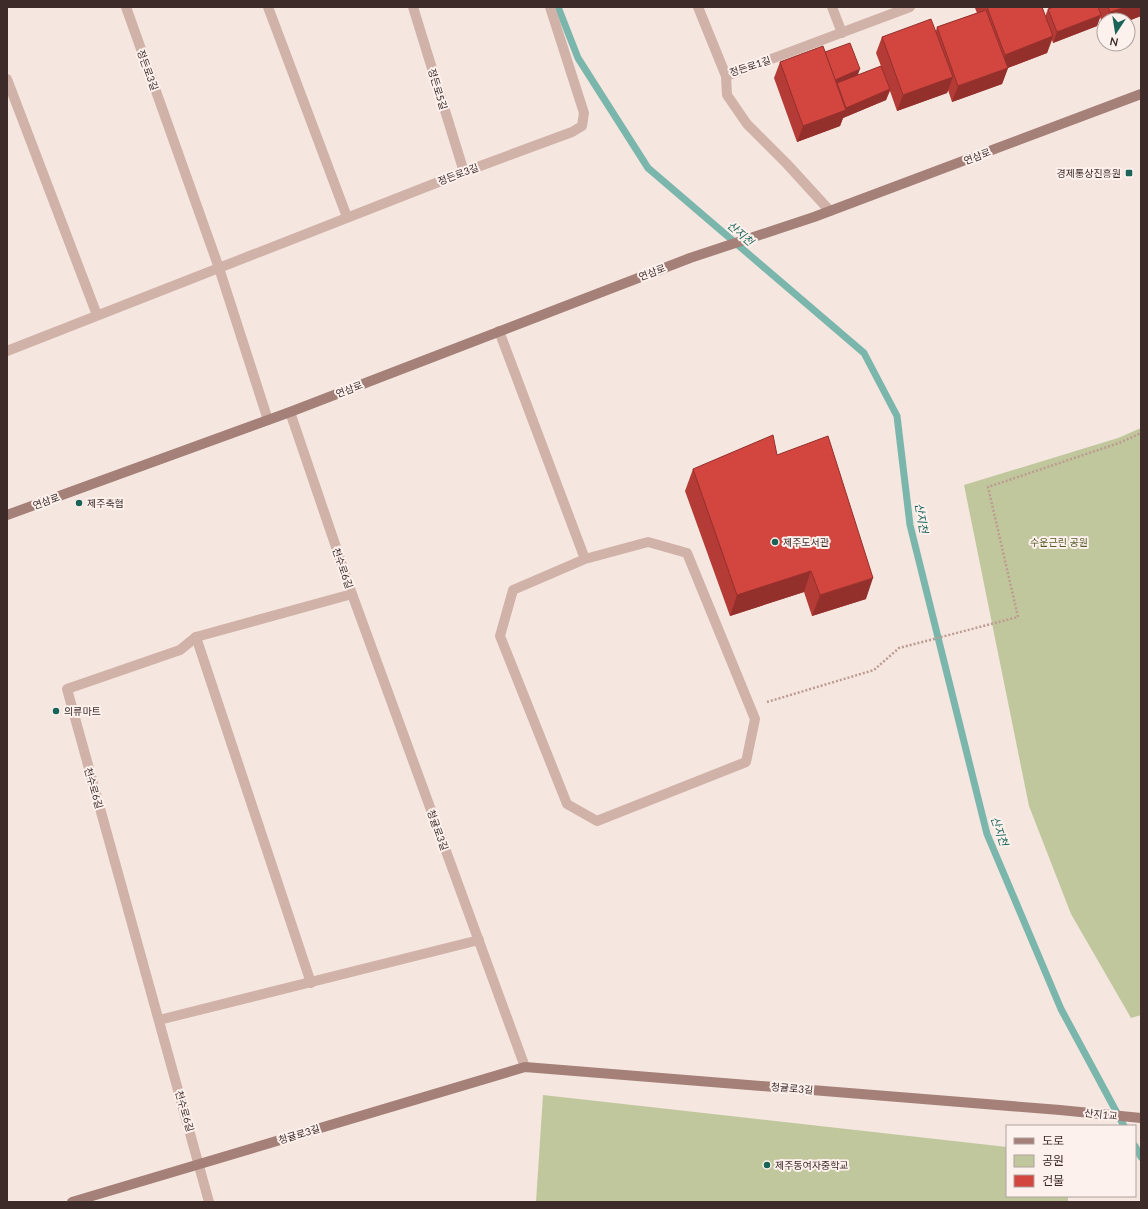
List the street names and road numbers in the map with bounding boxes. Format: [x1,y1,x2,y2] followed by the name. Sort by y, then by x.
[135,48,161,92] street label: 정든로3길
[728,54,772,78] street label: 정든로1길
[426,67,450,111] street label: 정든로5길
[962,145,992,167] street label: 연삼로
[436,161,480,187] street label: 정든로3길
[637,261,667,283] street label: 연삼로
[334,378,364,400] street label: 연삼로
[31,491,61,511] street label: 연삼로
[330,546,356,590] street label: 천수로6길
[82,766,106,810] street label: 천수로6길
[425,808,451,852] street label: 청귤로3길
[770,1080,814,1096] street label: 청귤로3길
[173,1089,197,1133] street label: 천수로6길
[1084,1106,1118,1122] street label: 산지1교
[277,1122,321,1146] street label: 청귤로3길

